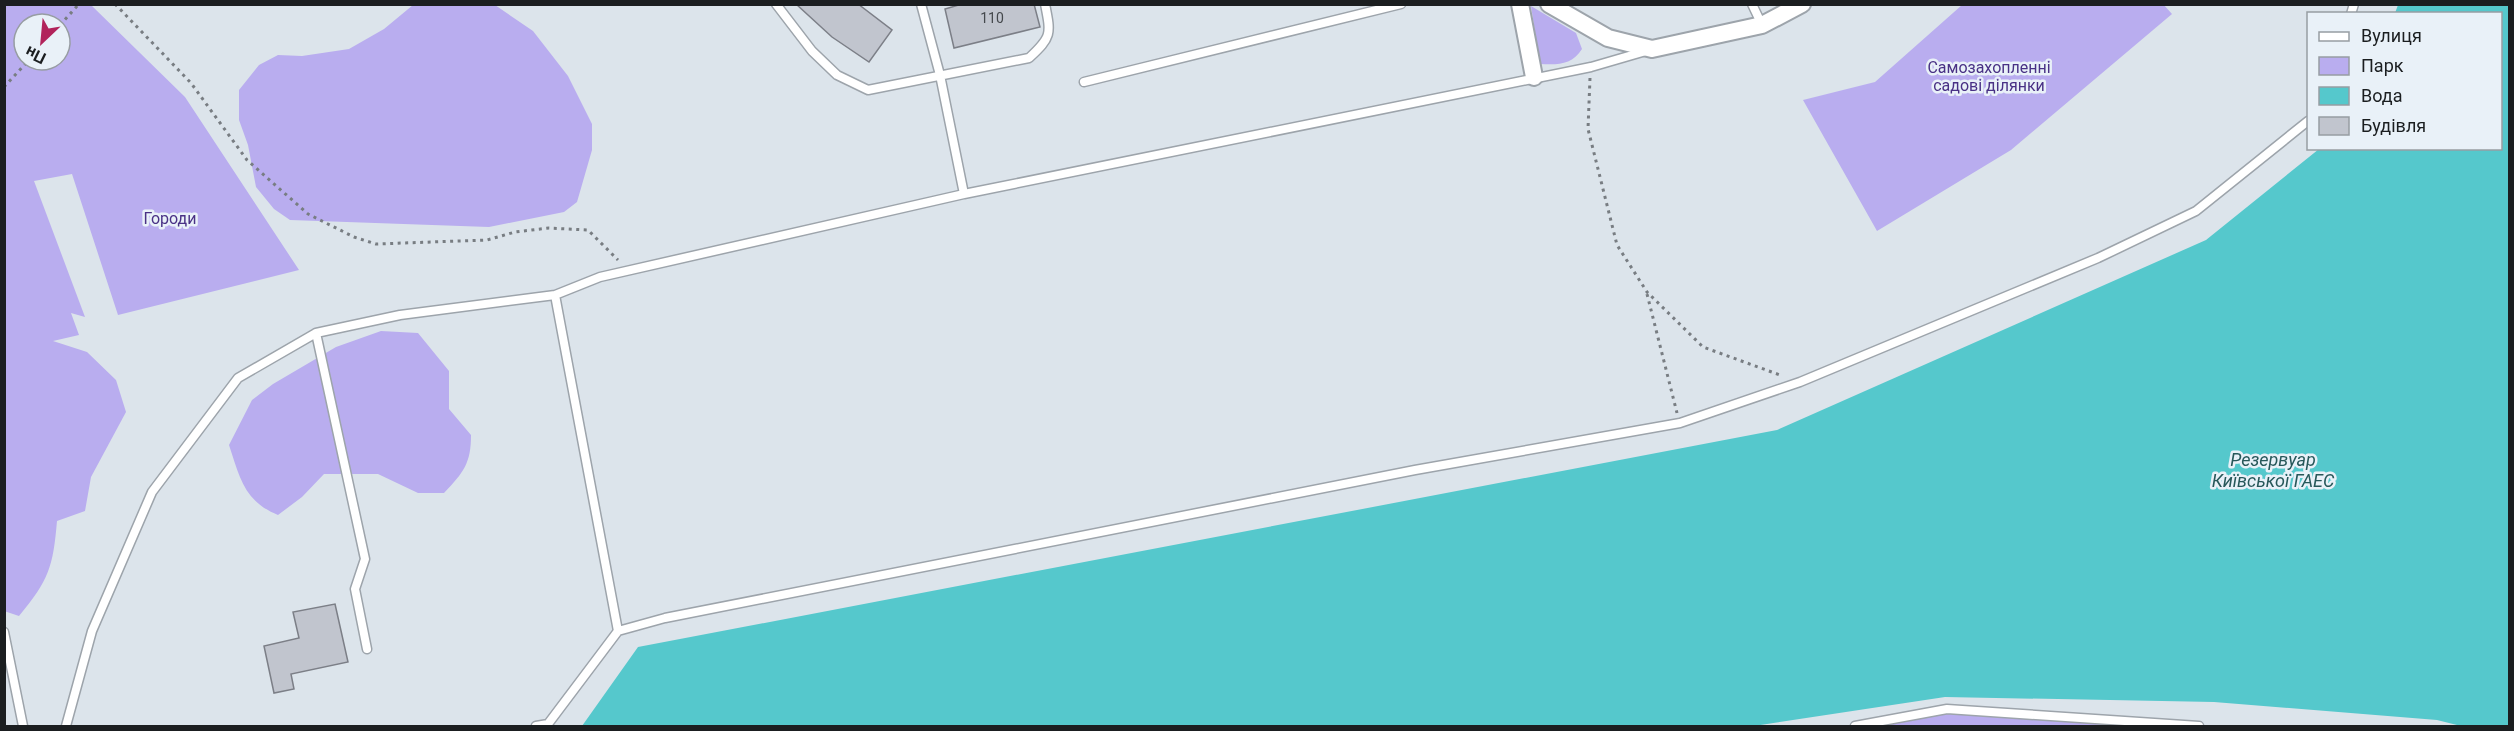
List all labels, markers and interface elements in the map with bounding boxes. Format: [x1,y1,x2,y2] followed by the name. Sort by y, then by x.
[980,10,1004,26] house number: 110
[12,12,72,72] north arrow
[2307,12,2502,150] legend
[2361,25,2422,46] text: Вулиця
[22,42,49,68] text: Пн
[2361,55,2404,76] text: Парк
[1927,58,2051,95] park label: Самозахопленні садові ділянки
[2361,85,2403,106] text: Вода
[2361,115,2426,136] text: Будівля
[144,209,197,228] park label: Городи
[2212,449,2335,491] water label: Резервуар Київської ГАЕС

